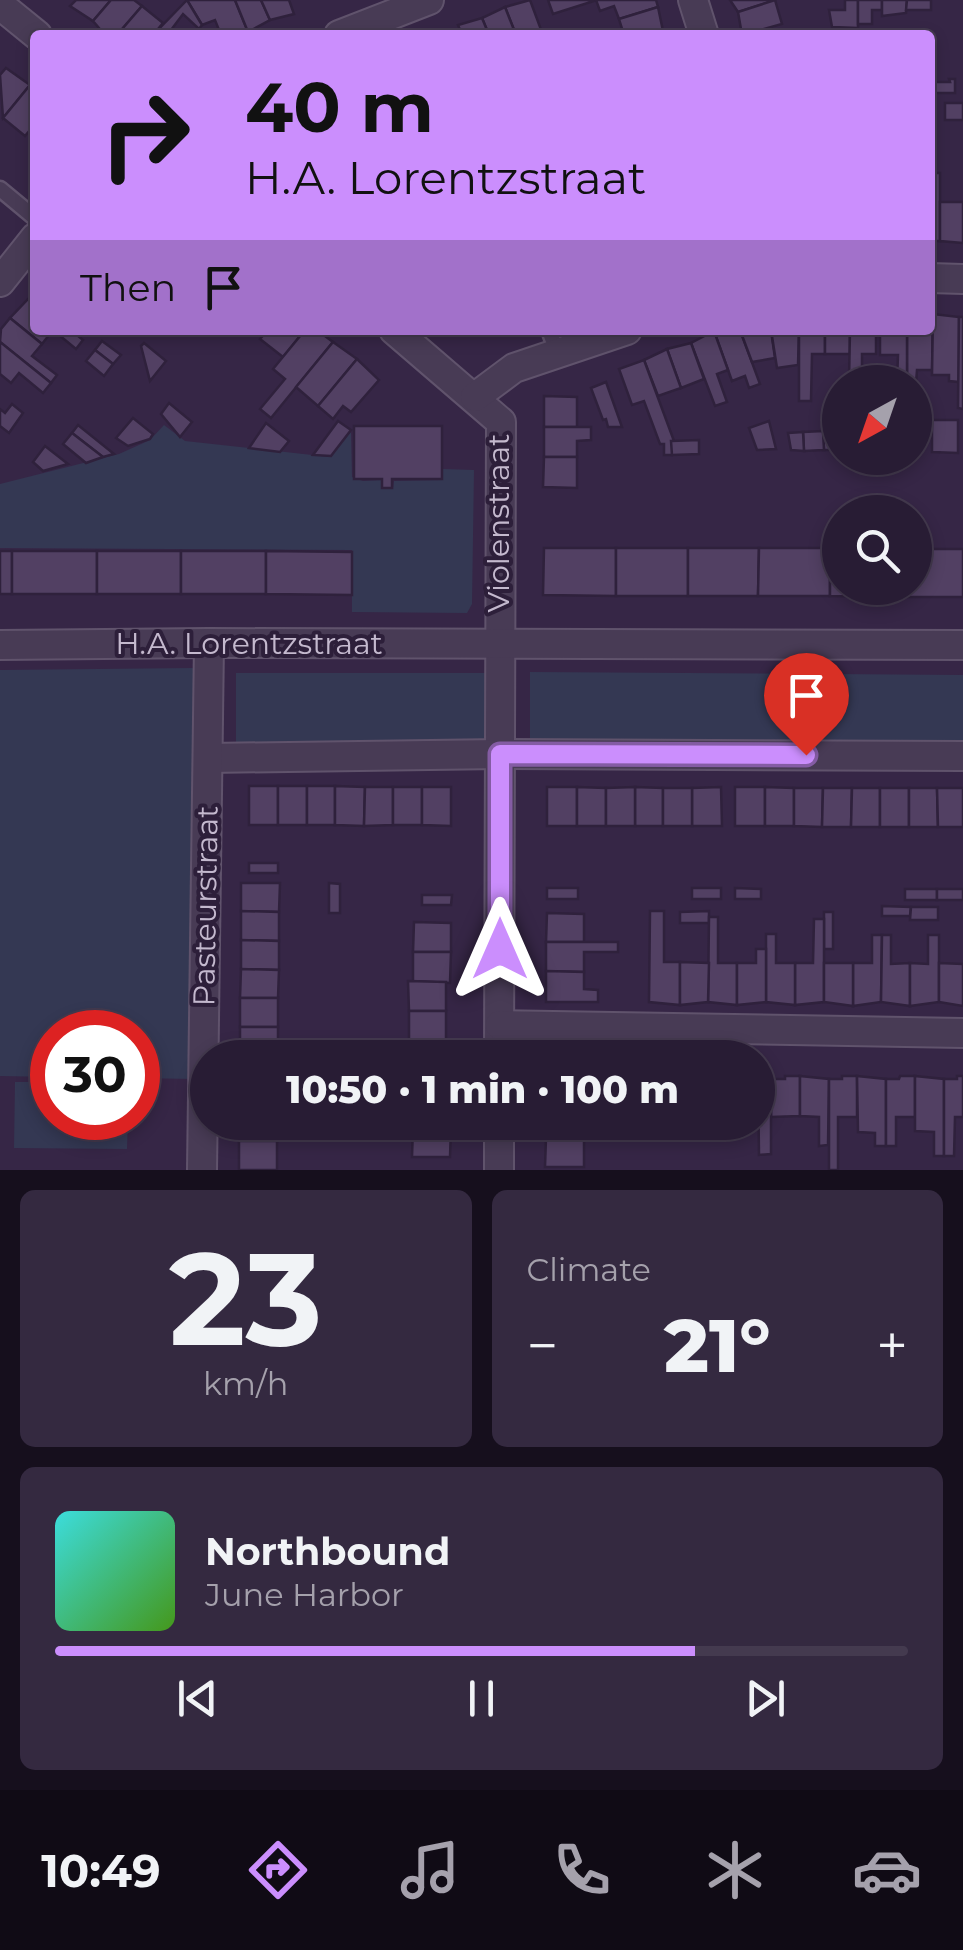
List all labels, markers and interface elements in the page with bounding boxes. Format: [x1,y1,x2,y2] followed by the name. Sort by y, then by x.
[245,64,434,150] text: 40 m
[80,70,210,200] icon: right
[245,150,646,205] text: H.A. Lorentzstraat
[196,260,251,315] icon: arrive
[80,264,176,311] text: Then
[822,365,932,475] north arrow
[822,365,932,605] map controls
[480,434,517,612] street label: Violenstraat
[822,495,932,605] button: search
[115,625,383,662] street label: H.A. Lorentzstraat
[764,653,849,756] pin
[779,668,834,723] icon: arrive
[185,805,226,1007] street label: Pasteurstraat
[448,897,552,1001] position arrow
[30,1010,160,1140] speed limit sign: 30
[286,1066,679,1113] text: 10:50 · 1 min · 100 m
[169,1219,323,1378] text: 23
[527,1250,651,1289] text: Climate
[664,1299,771,1391] text: 21°
[527,1312,558,1379] text: −
[876,1312,908,1379] text: +
[203,1364,288,1403] text: km/h
[205,1528,450,1575] text: Northbound
[205,1575,404,1614] text: June Harbor
[170,1671,225,1726] icon: previous
[454,1671,509,1726] icon: pause
[738,1671,793,1726] icon: next
[243,1835,313,1905] icon: directions
[395,1835,465,1905] icon: music
[547,1835,617,1905] icon: phone
[700,1835,770,1905] icon: climate
[852,1835,922,1905] icon: car
[41,1843,161,1898] text: 10:49

